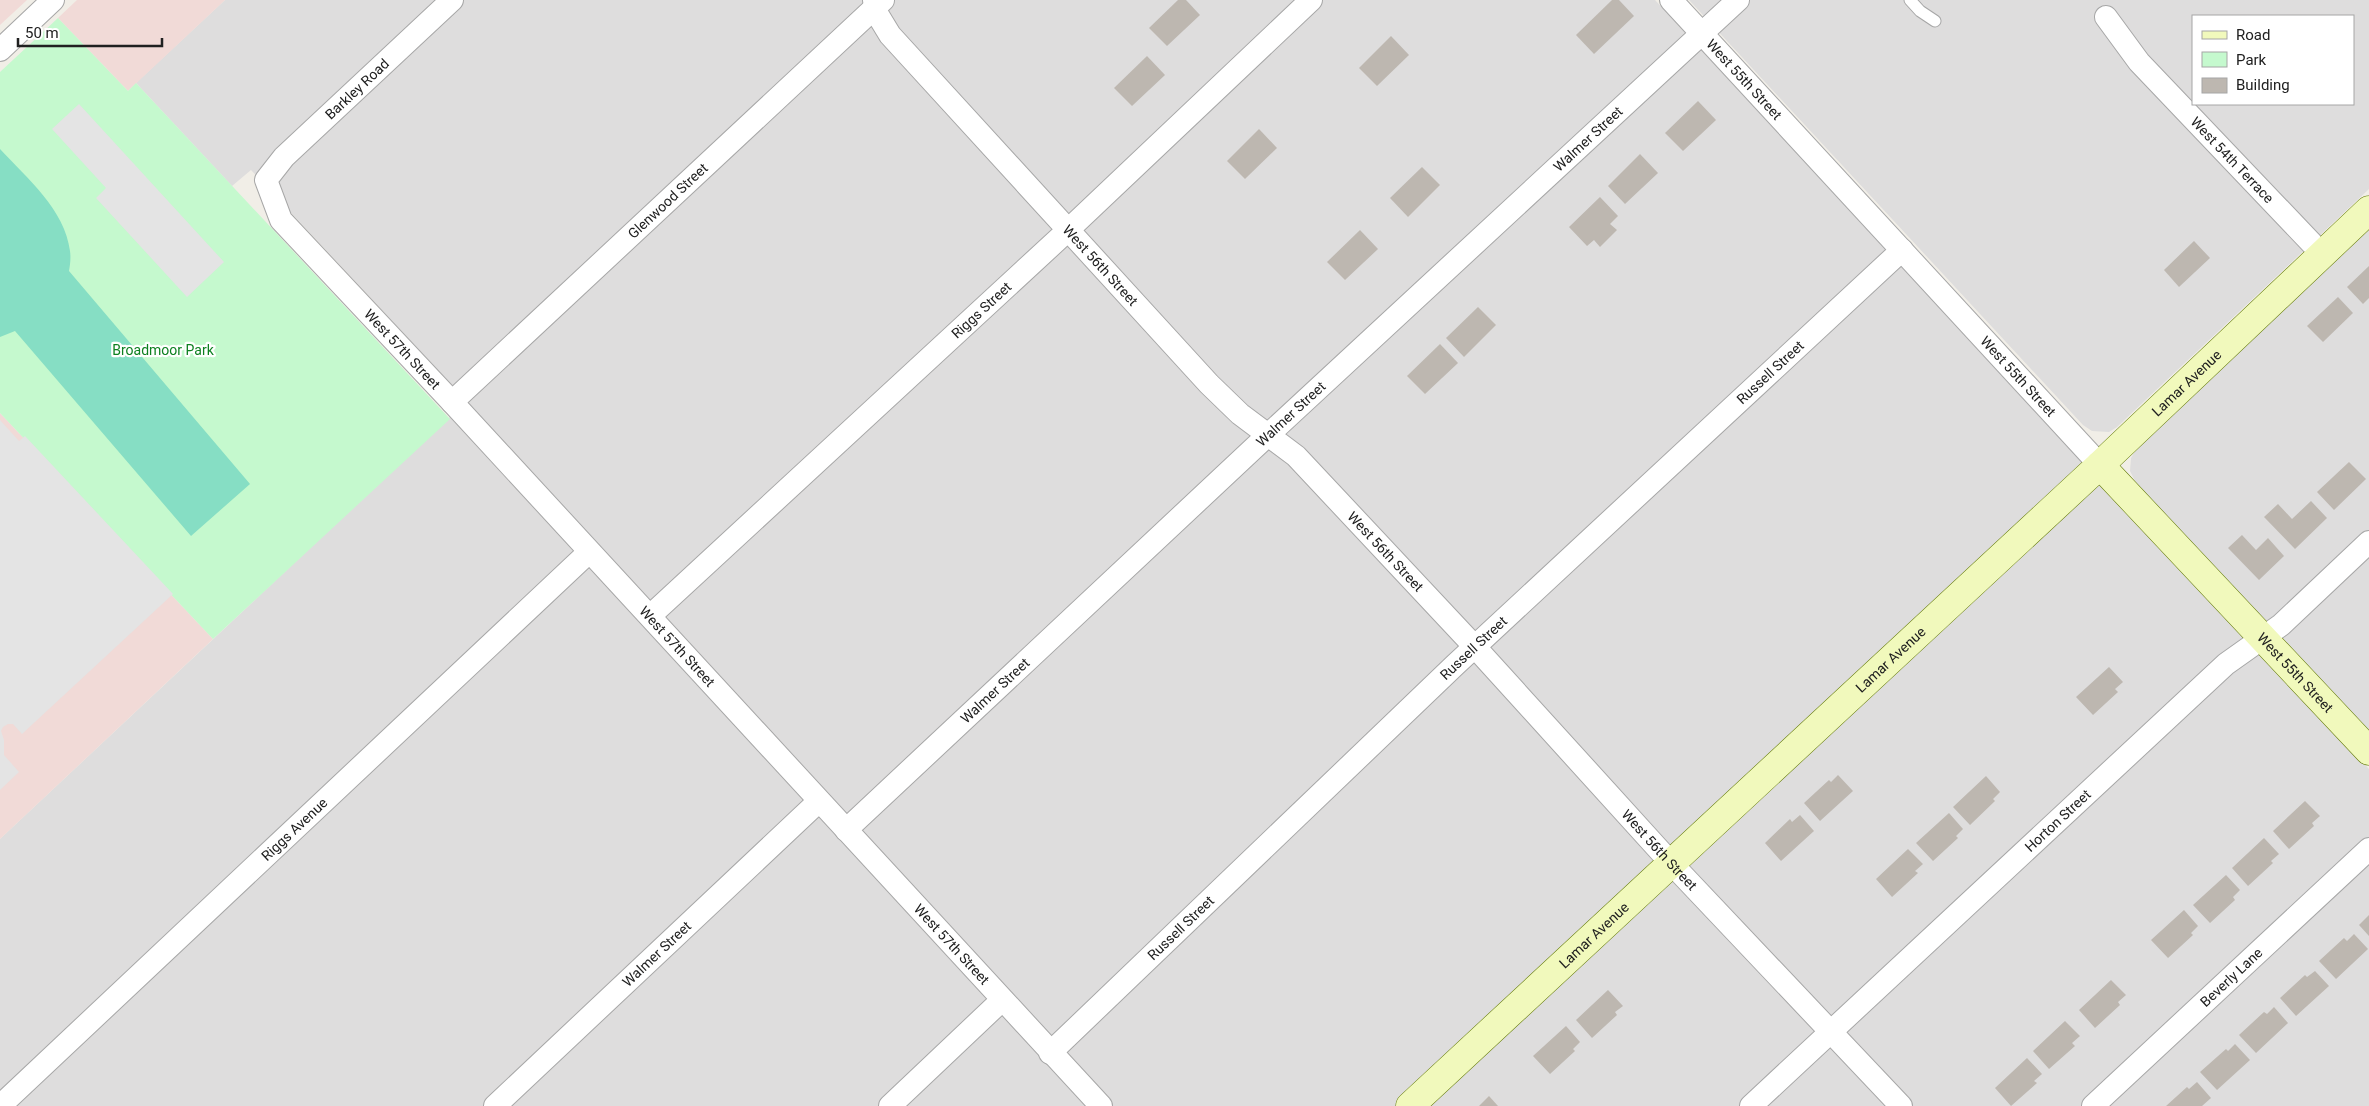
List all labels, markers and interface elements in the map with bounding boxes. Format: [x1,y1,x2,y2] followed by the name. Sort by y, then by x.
[18,15,161,47] scale bar
[2192,15,2354,105] legend
[25,24,59,42] text: 50 m
[2236,26,2270,44] text: Road
[1703,36,1785,123] street label: West 55th Street
[2236,51,2267,69] text: Park
[322,55,392,123] street label: Barkley Road
[2236,76,2290,94] text: Building
[1550,103,1626,175] street label: Walmer Street
[2188,113,2277,206] street label: West 54th Terrace
[625,160,711,242] street label: Glenwood Street
[1060,222,1142,309] street label: West 56th Street
[948,278,1015,342] street label: Riggs Street
[361,306,444,393] street label: West 57th Street
[1977,333,2059,420] street label: West 55th Street
[1733,337,1807,407] street label: Russell Street
[112,342,215,358] park label: Broadmoor Park
[2149,347,2224,419] street label: Lamar Avenue
[1253,378,1329,450] street label: Walmer Street
[1344,508,1427,595] street label: West 56th Street
[636,603,719,690] street label: West 57th Street
[1437,613,1511,683] street label: Russell Street
[1853,623,1929,696] street label: Lamar Avenue
[2254,629,2337,716] street label: West 55th Street
[957,654,1033,727] street label: Walmer Street
[2022,786,2094,855] street label: Horton Street
[258,794,330,864] street label: Riggs Avenue
[1619,806,1701,894] street label: West 56th Street
[1144,892,1217,963] street label: Russell Street
[1556,899,1632,971] street label: Lamar Avenue
[911,901,993,988] street label: West 57th Street
[619,918,695,990] street label: Walmer Street
[2197,944,2266,1010] street label: Beverly Lane

